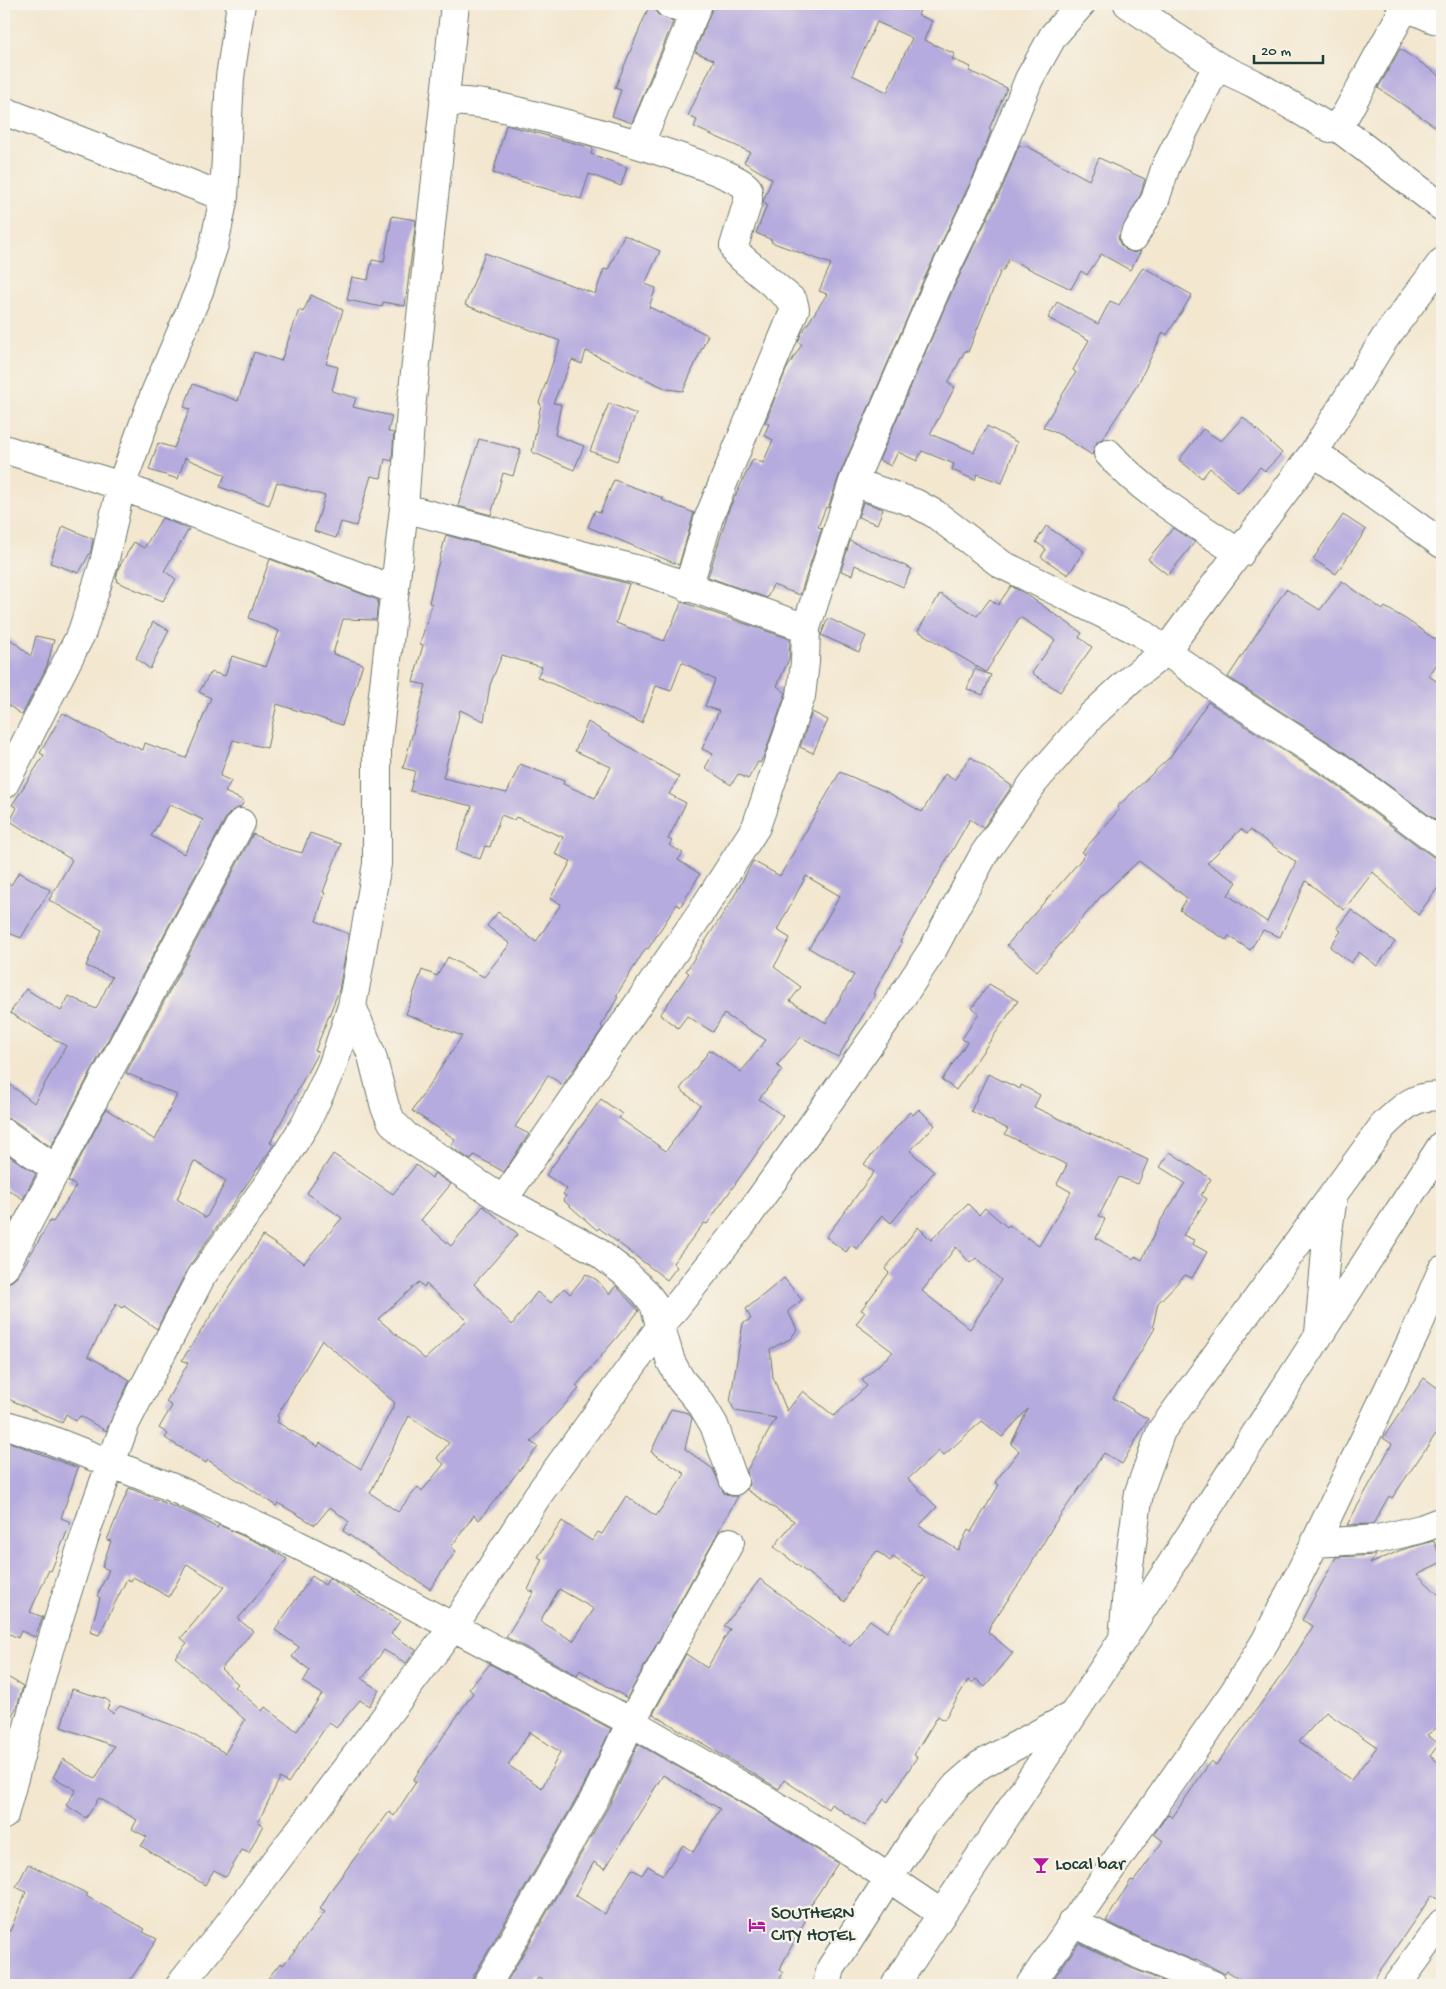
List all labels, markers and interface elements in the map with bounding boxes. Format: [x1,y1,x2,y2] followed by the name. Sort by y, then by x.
[1254,32,1322,64] scale bar
[1261,43,1291,61] text: 20 m
[1055,1854,1127,1877] place label: Local bar
[1031,1855,1051,1875] bar icon: Local bar
[771,1903,856,1948] place label: SOUTHERN CITY HOTEL
[747,1915,767,1935] hotel icon: SOUTHERN CITY HOTEL

